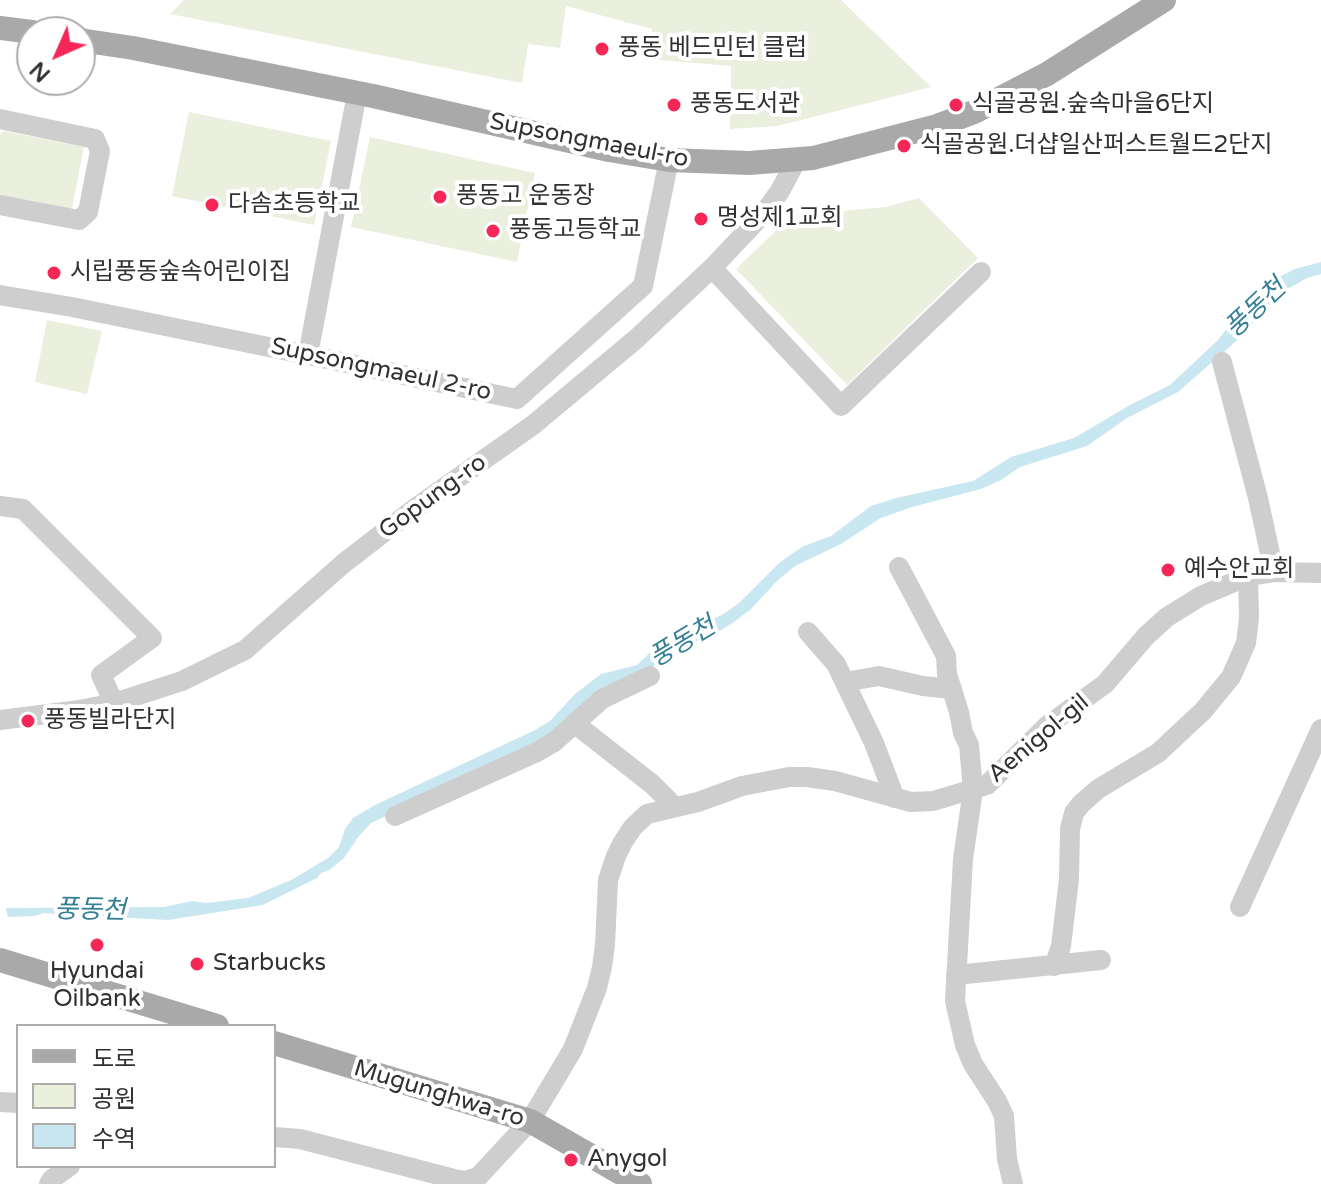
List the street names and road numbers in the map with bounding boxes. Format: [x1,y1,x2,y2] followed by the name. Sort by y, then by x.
[487,108,691,174] street label: Supsongmaeul-ro
[268,333,494,407] street label: Supsongmaeul 2-ro
[374,448,492,546] street label: Gopung-ro
[983,688,1095,790] street label: Aenigol-gil
[350,1054,528,1134] street label: Mugunghwa-ro

